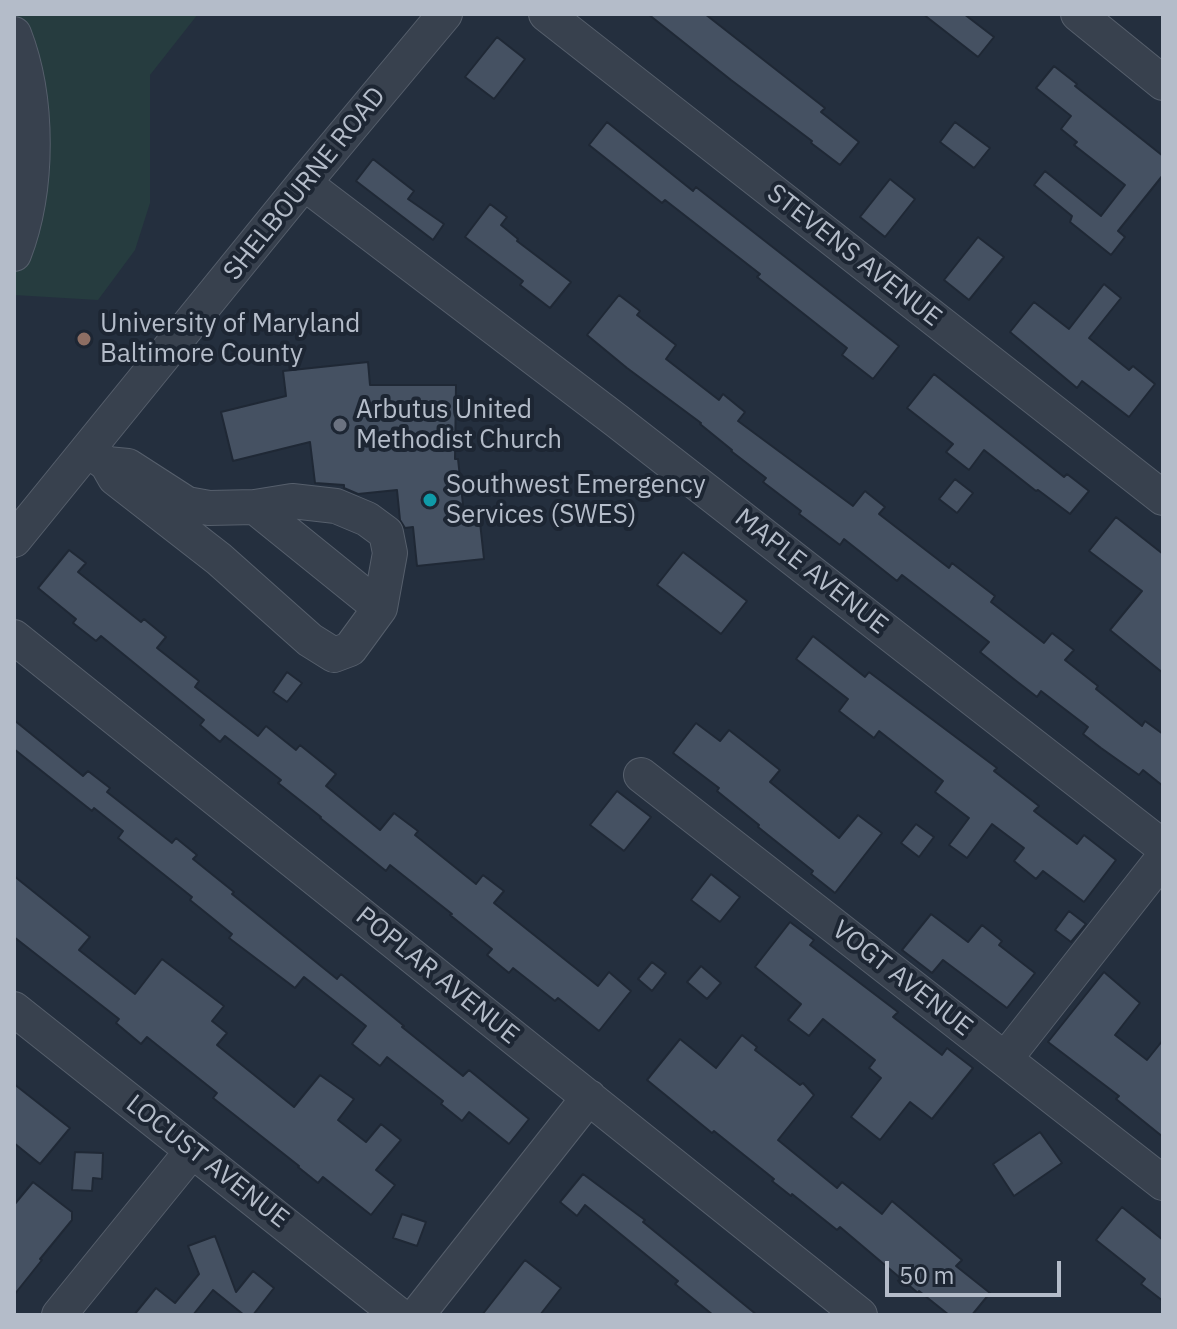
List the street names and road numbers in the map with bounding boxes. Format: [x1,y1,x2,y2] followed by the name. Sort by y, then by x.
[218,81,392,287] street label: SHELBOURNE ROAD
[761,178,947,334] street label: STEVENS AVENUE
[728,503,894,641] street label: MAPLE AVENUE
[349,901,525,1051] street label: POPLAR AVENUE
[826,914,978,1044] street label: VOGT AVENUE
[119,1089,295,1235] street label: LOCUST AVENUE

